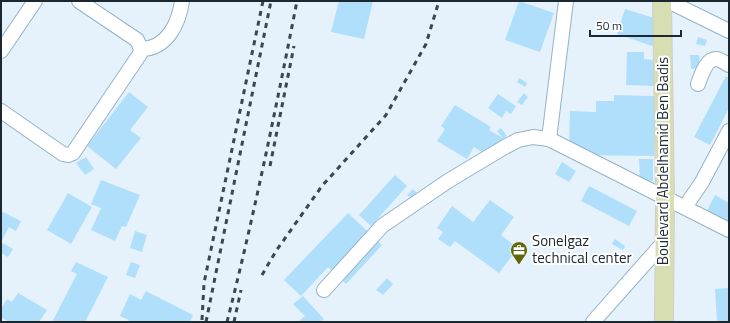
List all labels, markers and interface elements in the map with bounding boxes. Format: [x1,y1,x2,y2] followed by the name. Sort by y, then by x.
[590,12,681,38] scale bar
[596,16,622,35] text: 50 m
[651,57,674,265] street label: Boulevard Abdelhamid Ben Badis
[532,229,632,269] place label: Sonelgaz technical center
[509,240,529,265] office icon: Sonelgaz technical center

